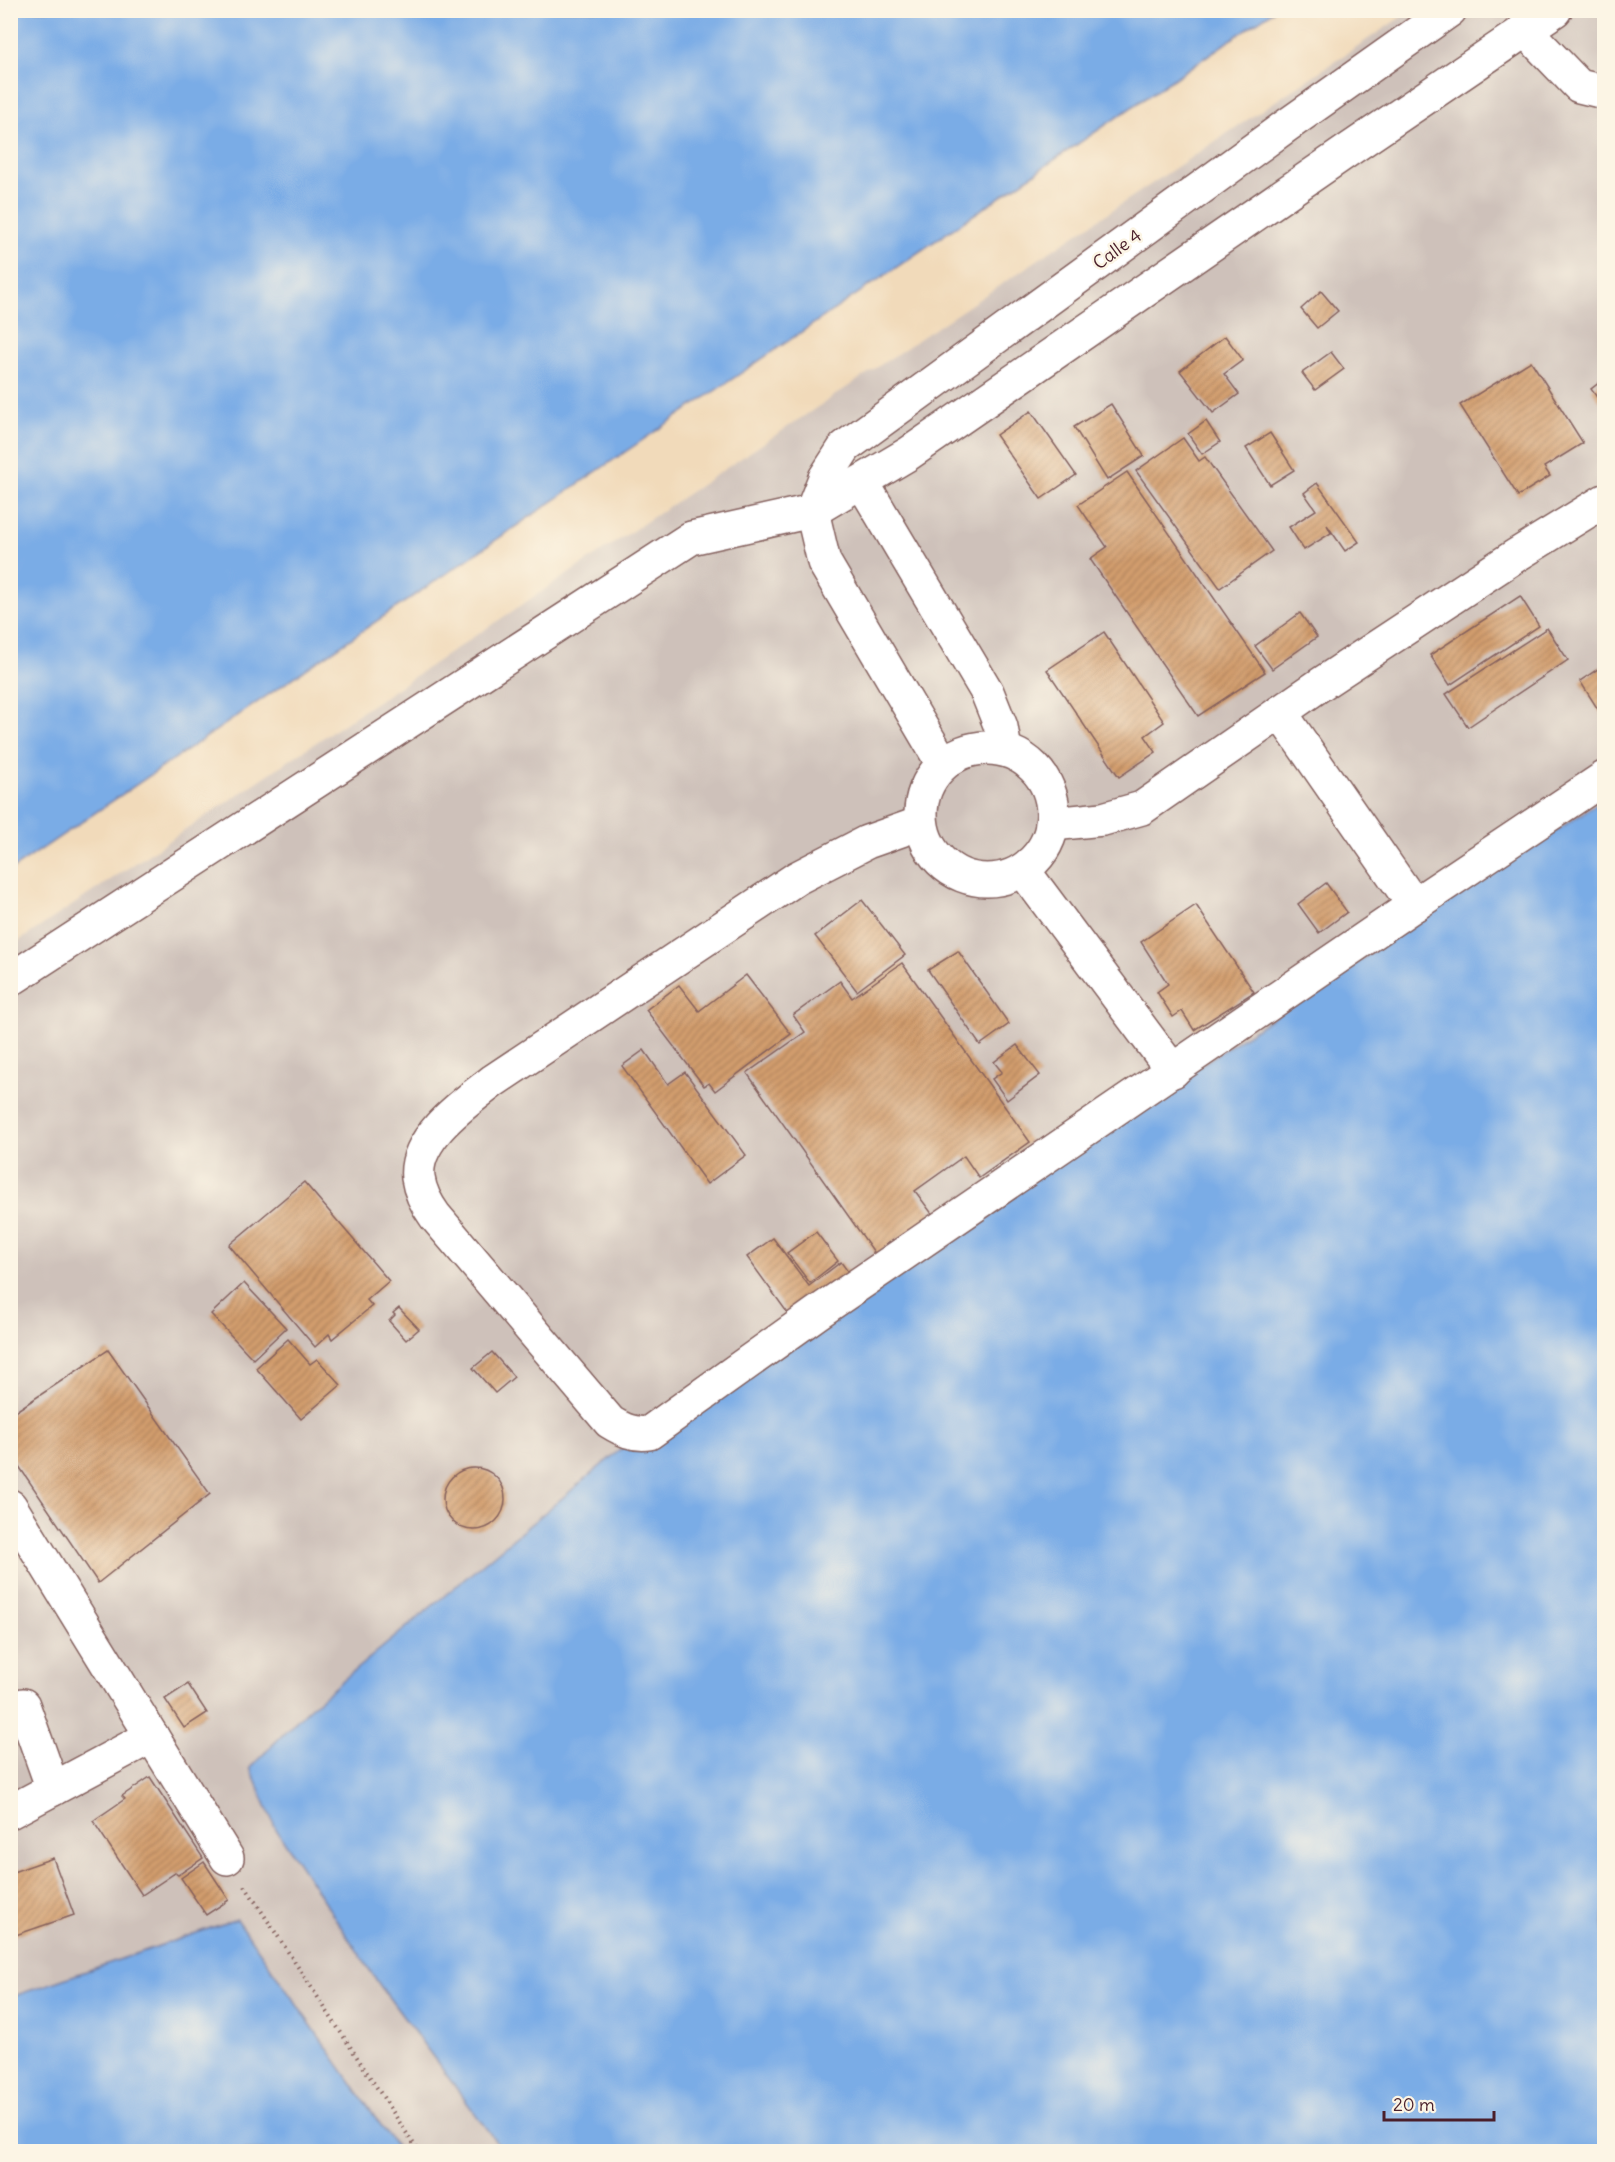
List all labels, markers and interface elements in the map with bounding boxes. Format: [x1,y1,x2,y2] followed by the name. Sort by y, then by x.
[1088,224,1146,274] street label: Calle 4
[1384,2084,1494,2122] scale bar
[1393,2093,1435,2116] text: 20 m

